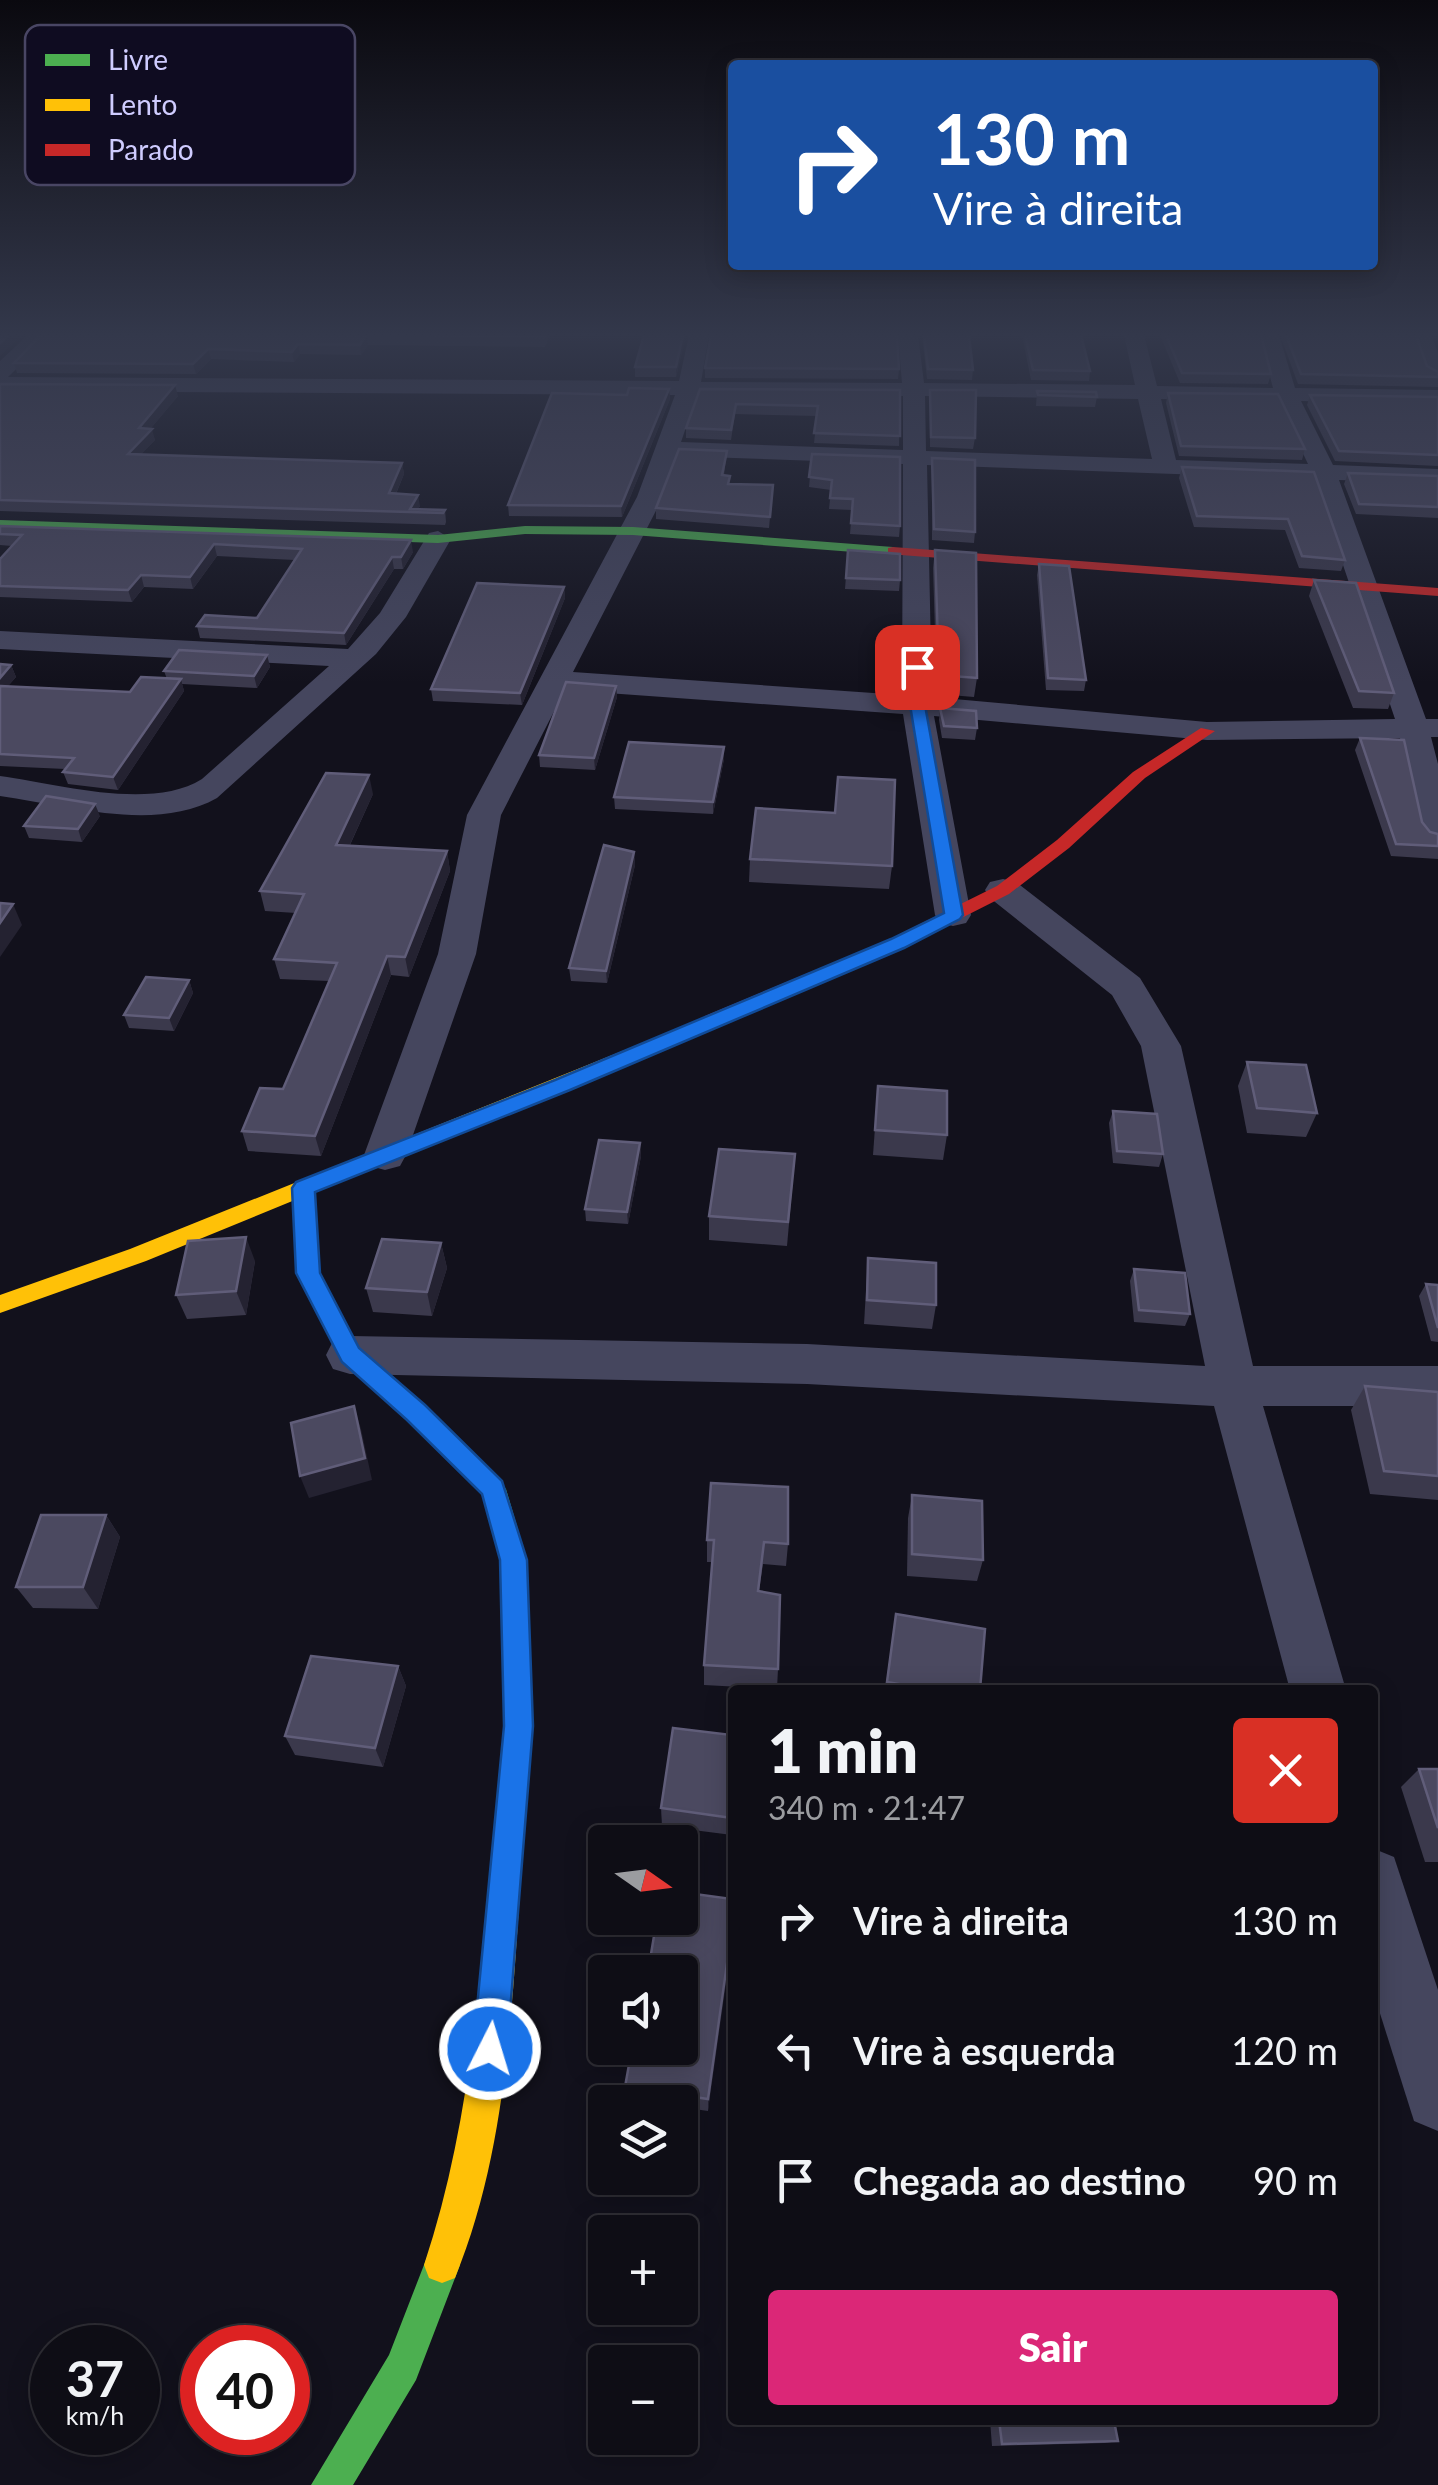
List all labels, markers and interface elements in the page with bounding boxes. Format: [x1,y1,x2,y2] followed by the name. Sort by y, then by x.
[25,25,355,185] legend
[108,42,168,76] text: Livre
[108,87,177,121] text: Lento
[933,96,1130,180] text: 130 m
[768,100,898,230] icon: right
[108,132,194,166] text: Parado
[933,181,1183,235] text: Vire à direita
[875,625,960,710] pin
[890,640,945,695] icon: arrive
[768,1714,918,1786] text: 1 min
[1233,1718,1338,1823] button: close
[768,1788,965,1827] text: 340 m · 21:47
[588,1825,698,1935] north arrow
[588,1825,698,2455] map controls
[768,1893,823,1948] icon: right
[853,1897,1069,1943] text: Vire à direita
[1231,1897,1338,1943] text: 130 m
[588,1955,698,2065] button: sound
[438,1997,542,2101] position arrow
[768,2023,823,2078] icon: left
[853,2027,1116,2073] text: Vire à esquerda
[1231,2027,1338,2073] text: 120 m
[588,2085,698,2195] button: layers
[768,2153,823,2208] icon: arrive
[853,2157,1186,2203] text: Chegada ao destino
[1253,2157,1338,2203] text: 90 m
[588,2215,698,2325] button: +
[768,2290,1338,2405] button: Sair
[180,2325,310,2455] speed limit sign: 40
[588,2345,698,2455] button: −
[66,2348,124,2408] text: 37
[66,2400,124,2430] text: km/h

